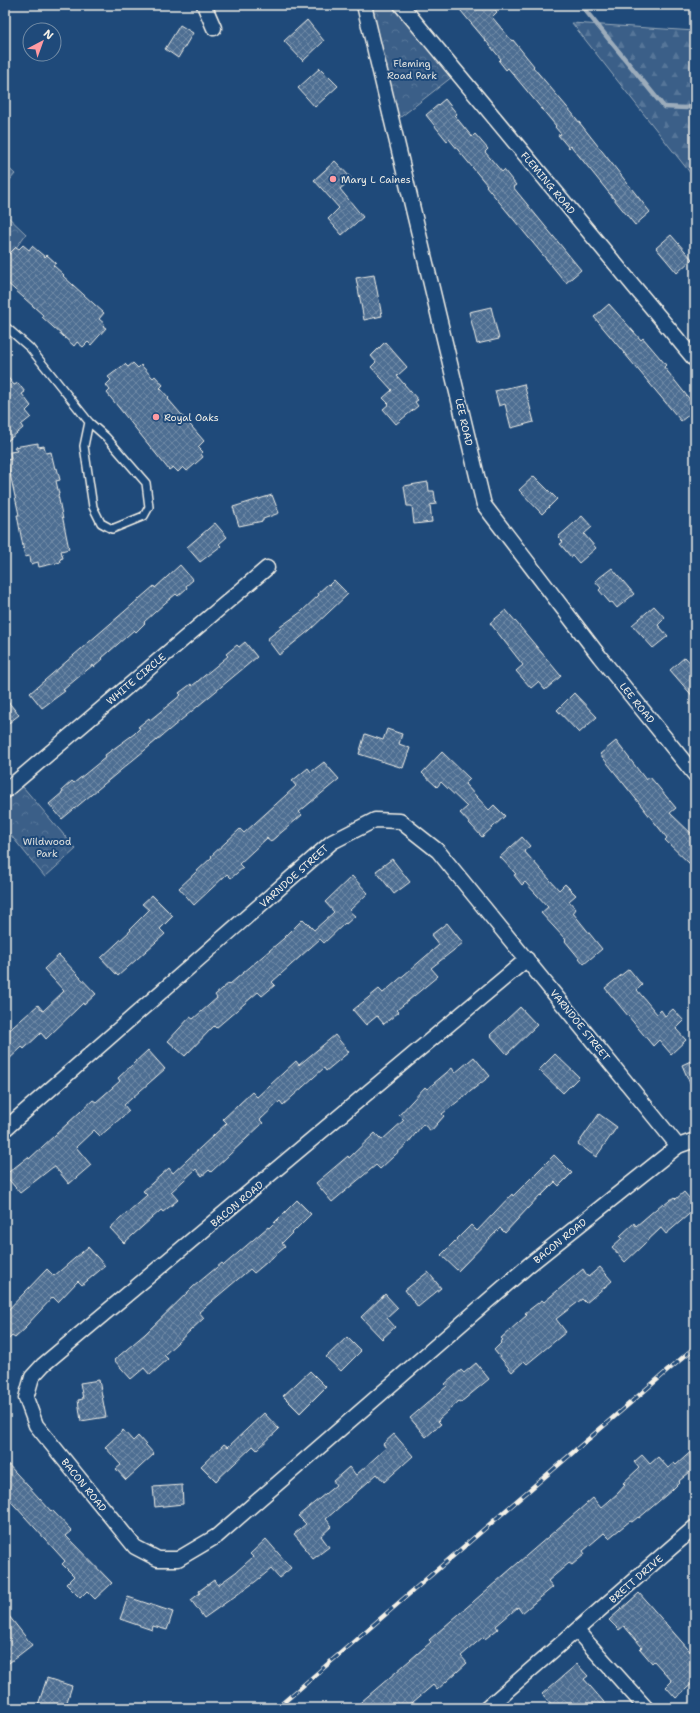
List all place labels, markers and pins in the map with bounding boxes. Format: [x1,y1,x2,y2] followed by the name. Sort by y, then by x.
[341,173,411,186] place label: Mary L Caines
[328,174,338,184] marker: Mary L Caines
[164,411,219,424] place label: Royal Oaks
[151,412,161,422] marker: Royal Oaks

